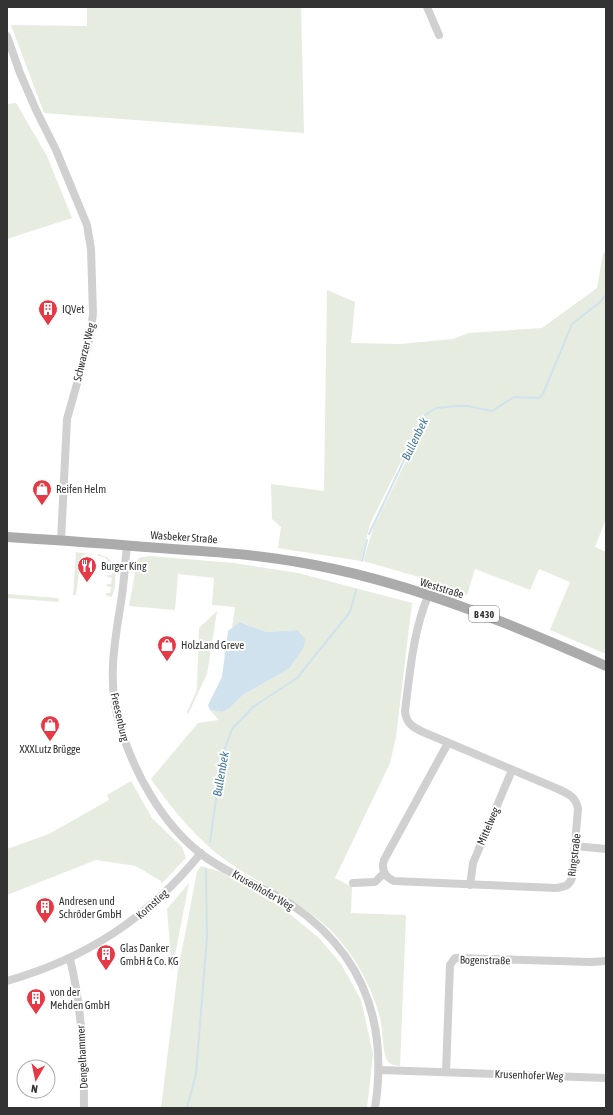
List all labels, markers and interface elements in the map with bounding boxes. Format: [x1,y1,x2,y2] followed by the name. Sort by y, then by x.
[37,298,59,326] building icon: IQVet
[62,303,84,315] place label: IQVet
[71,321,97,382] street label: Schwarzer Weg
[399,415,432,462] water label: Bullenbek
[31,478,53,506] shop icon: Reifen Helm
[56,483,106,495] place label: Reifen Helm
[150,529,218,545] street label: Wasbeker Straße
[76,555,98,583] restaurant icon: Burger King
[101,560,147,572] place label: Burger King
[419,576,465,600] street label: Weststraße
[469,606,499,622] road number: B 430
[156,634,178,662] shop icon: HolzLand Greve
[181,639,244,651] place label: HolzLand Greve
[109,691,132,743] street label: Freesenburg
[39,714,61,742] shop icon: XXXLutz Brügge
[20,743,80,755] place label: XXXLutz Brügge
[210,750,232,798] water label: Bullenbek
[475,805,501,847] street label: Mittelweg
[565,833,583,877] street label: Ringstraße
[230,868,296,913] street label: Krusenhofer Weg
[134,887,170,921] street label: Kornstieg
[59,895,122,920] place label: Andresen und Schröder GmbH
[34,896,56,924] building icon: Andresen und Schröder GmbH
[120,942,179,967] place label: Glas Danker GmbH & Co. KG
[95,943,117,971] building icon: Glas Danker GmbH & Co. KG
[460,954,510,966] street label: Bogenstraße
[50,986,110,1011] place label: von der Mehden GmbH
[25,987,47,1015] building icon: von der Mehden GmbH
[74,1024,90,1089] street label: Dengelhammer
[16,1059,56,1099] north arrow
[494,1068,564,1082] street label: Krusenhofer Weg
[30,1082,39,1095] text: N

